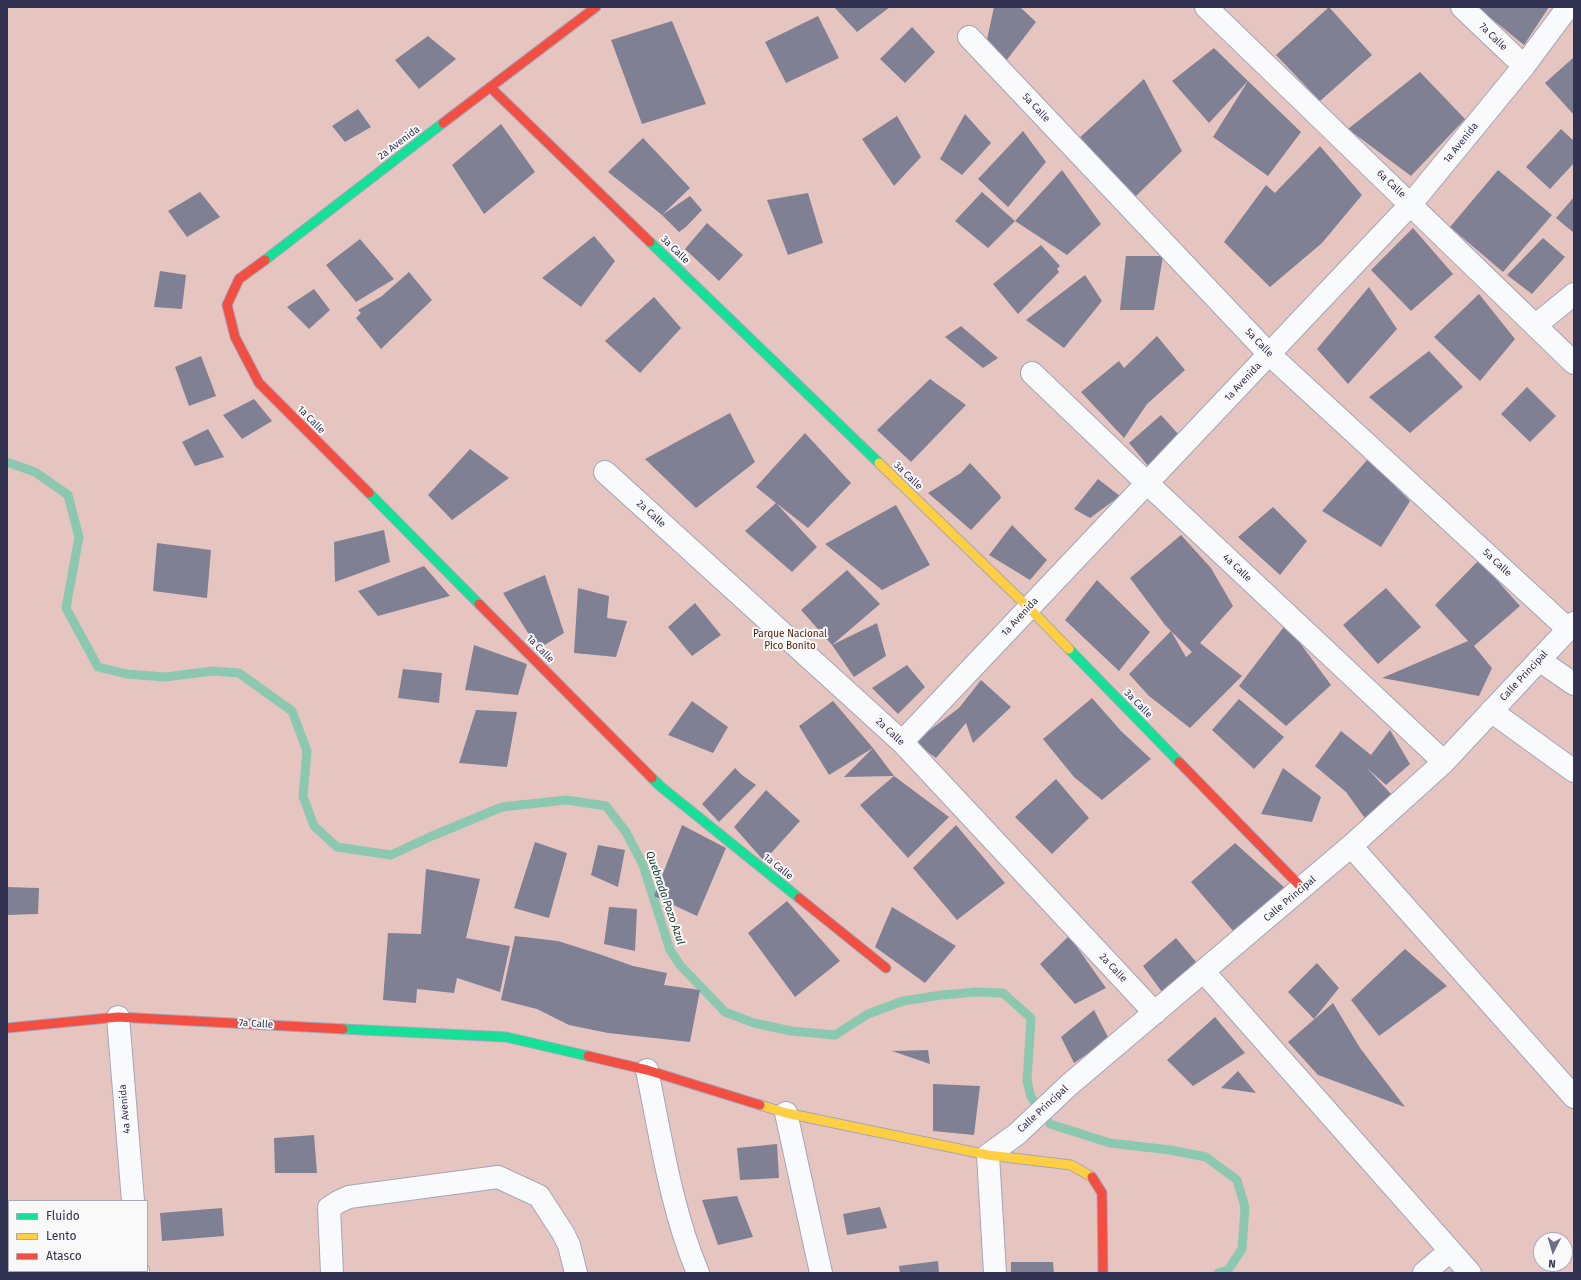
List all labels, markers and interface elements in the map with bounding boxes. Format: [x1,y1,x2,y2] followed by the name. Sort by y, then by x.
[1476,21,1510,53] street label: 7a Calle
[1020,91,1052,125] street label: 5a Calle
[1441,120,1481,166] street label: 1a Avenida
[376,123,422,163] street label: 2a Avenida
[1374,167,1408,201] street label: 6a Calle
[658,233,692,267] street label: 3a Calle
[1242,326,1276,360] street label: 5a Calle
[1222,360,1264,404] street label: 1a Avenida
[295,404,327,436] street label: 1a Calle
[891,459,925,493] street label: 3a Calle
[634,498,668,530] street label: 2a Calle
[1480,547,1514,579] street label: 5a Calle
[1220,552,1254,584] street label: 4a Calle
[999,595,1041,639] street label: 1a Avenida
[753,628,827,652] park label: Parque Nacional Pico Bonito
[524,633,556,665] street label: 1a Calle
[1498,648,1550,704] street label: Calle Principal
[1121,687,1155,721] street label: 3a Calle
[873,716,907,748] street label: 2a Calle
[643,849,687,947] water label: Quebrada Pozo Azul
[761,851,795,883] street label: 1a Calle
[1261,874,1319,924] street label: Calle Principal
[1097,951,1129,985] street label: 2a Calle
[239,1017,273,1031] street label: 7a Calle
[1015,1083,1071,1135] street label: Calle Principal
[117,1084,133,1134] street label: 4a Avenida
[8,1200,148,1272] legend
[46,1209,80,1223] text: Fluido
[46,1229,76,1243] text: Lento
[1533,1232,1573,1272] north arrow
[46,1249,82,1263] text: Atasco
[1548,1257,1556,1270] text: N

